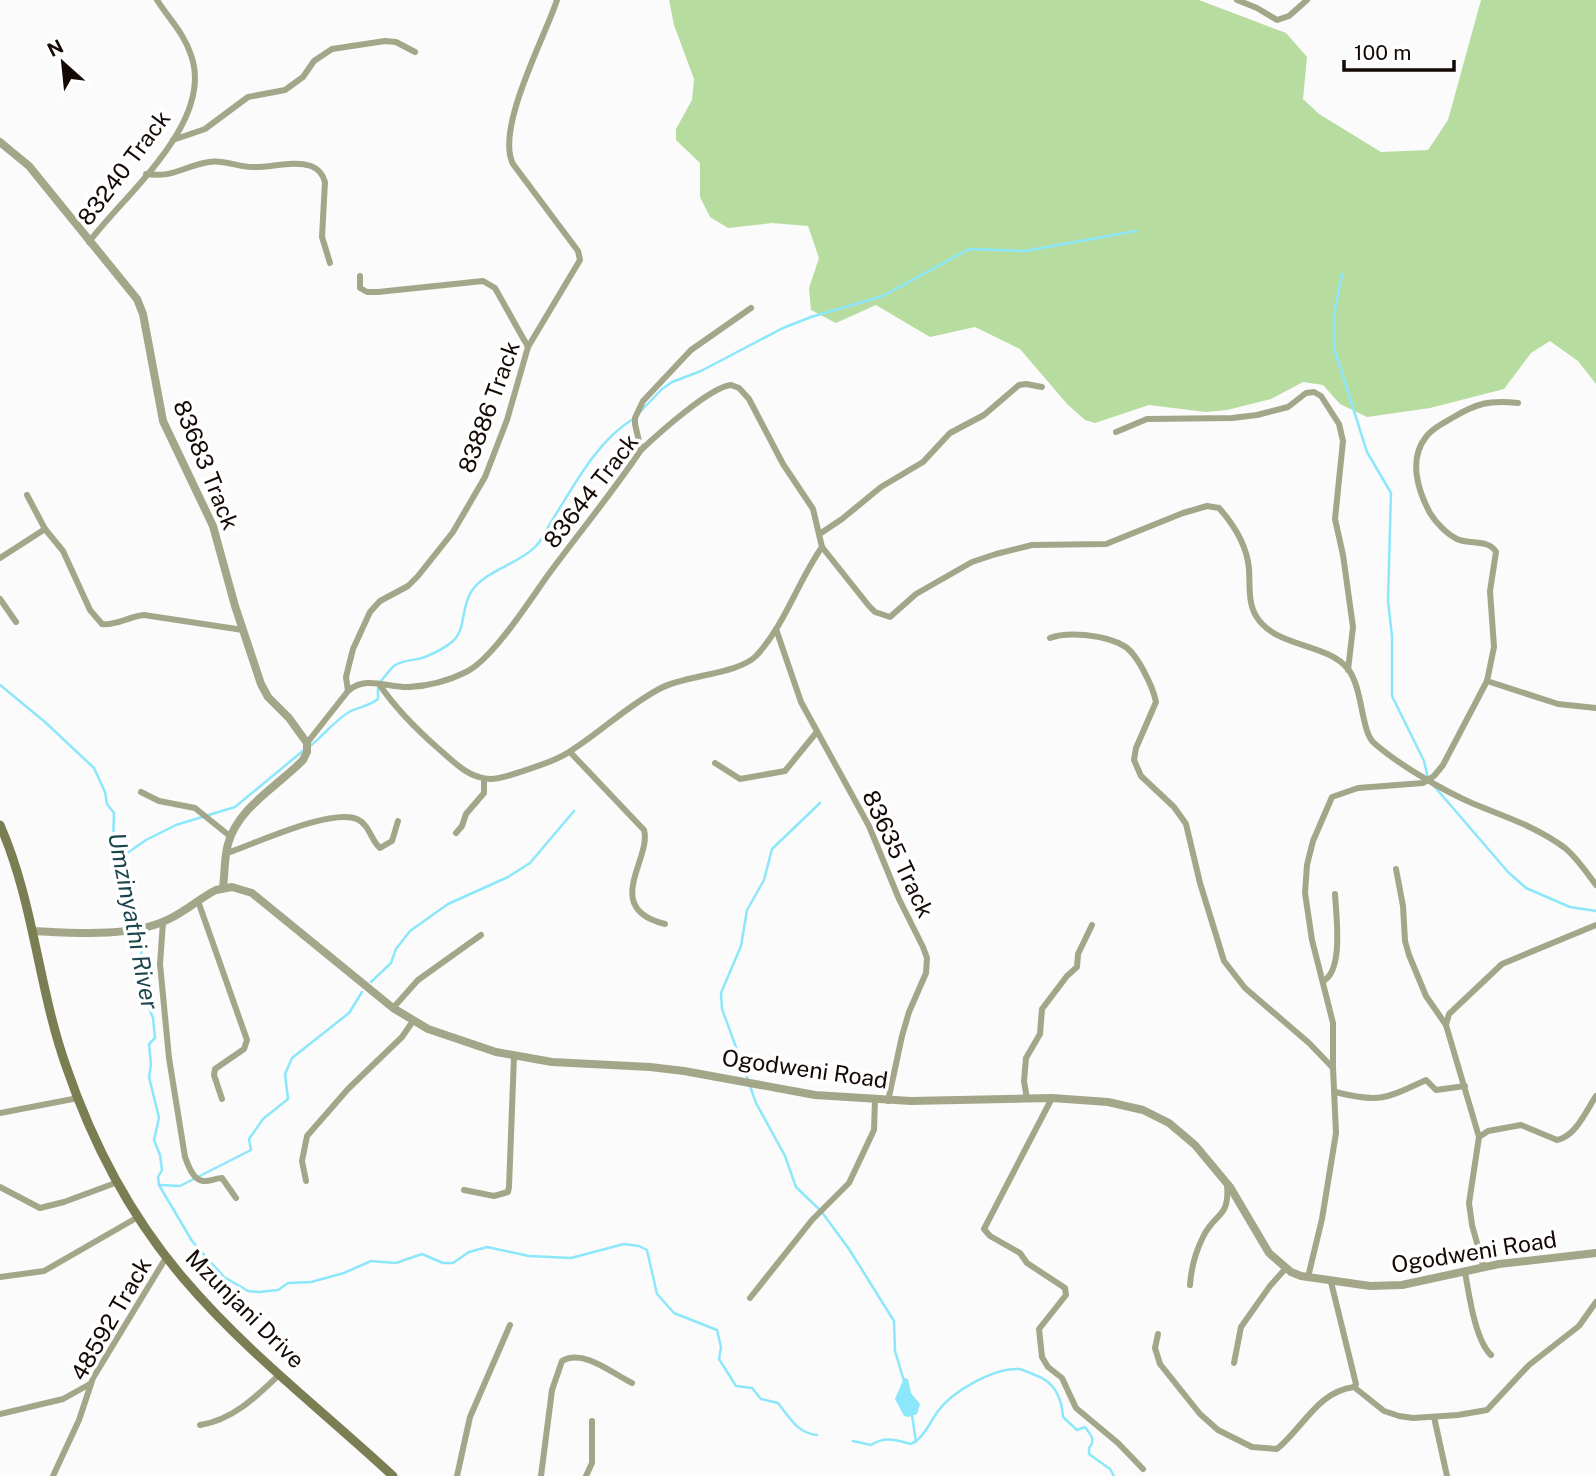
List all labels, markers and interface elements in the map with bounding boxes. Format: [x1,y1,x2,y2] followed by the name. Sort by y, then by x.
[28,28,98,98] north arrow
[1344,28,1454,72] scale bar
[44,35,67,61] text: N
[1354,40,1411,65] text: 100 m
[72,105,176,230] street label: 83240 Track
[452,337,525,476] street label: 83886 Track
[168,396,245,534] street label: 83683 Track
[538,428,644,553] street label: 83644 Track
[857,786,940,922] street label: 83635 Track
[103,830,165,1013] water label: Umzinyathi River
[720,1044,890,1094] street label: Ogodweni Road
[1389,1225,1559,1278] street label: Ogodweni Road
[180,1244,310,1374] street label: Mzunjani Drive
[65,1253,157,1385] street label: 48592 Track

